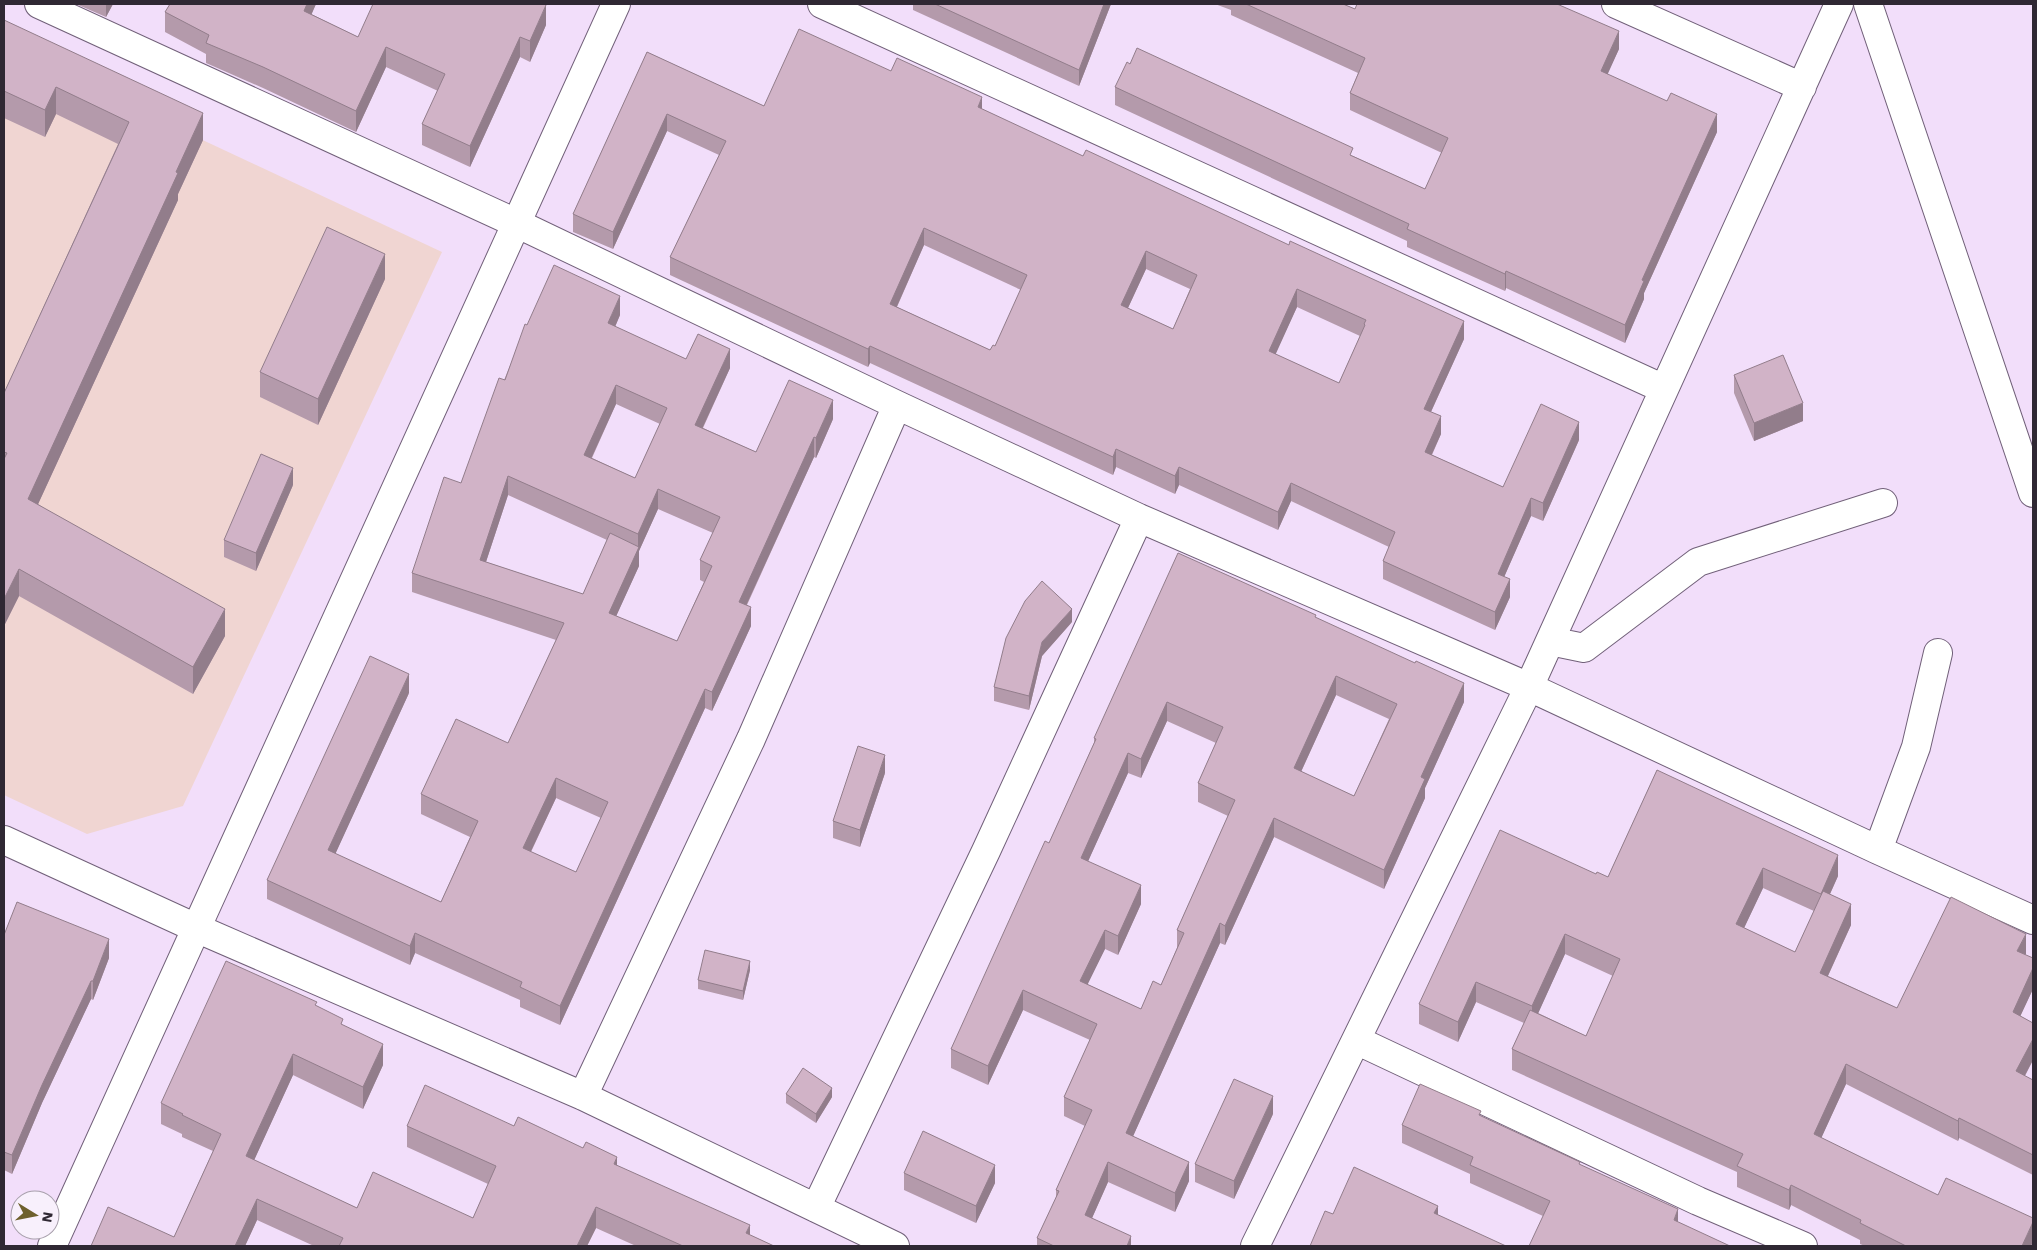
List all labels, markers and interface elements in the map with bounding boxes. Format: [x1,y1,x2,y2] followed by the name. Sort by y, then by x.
[10,1190,60,1240] north arrow
[39,1211,57,1224] text: N

